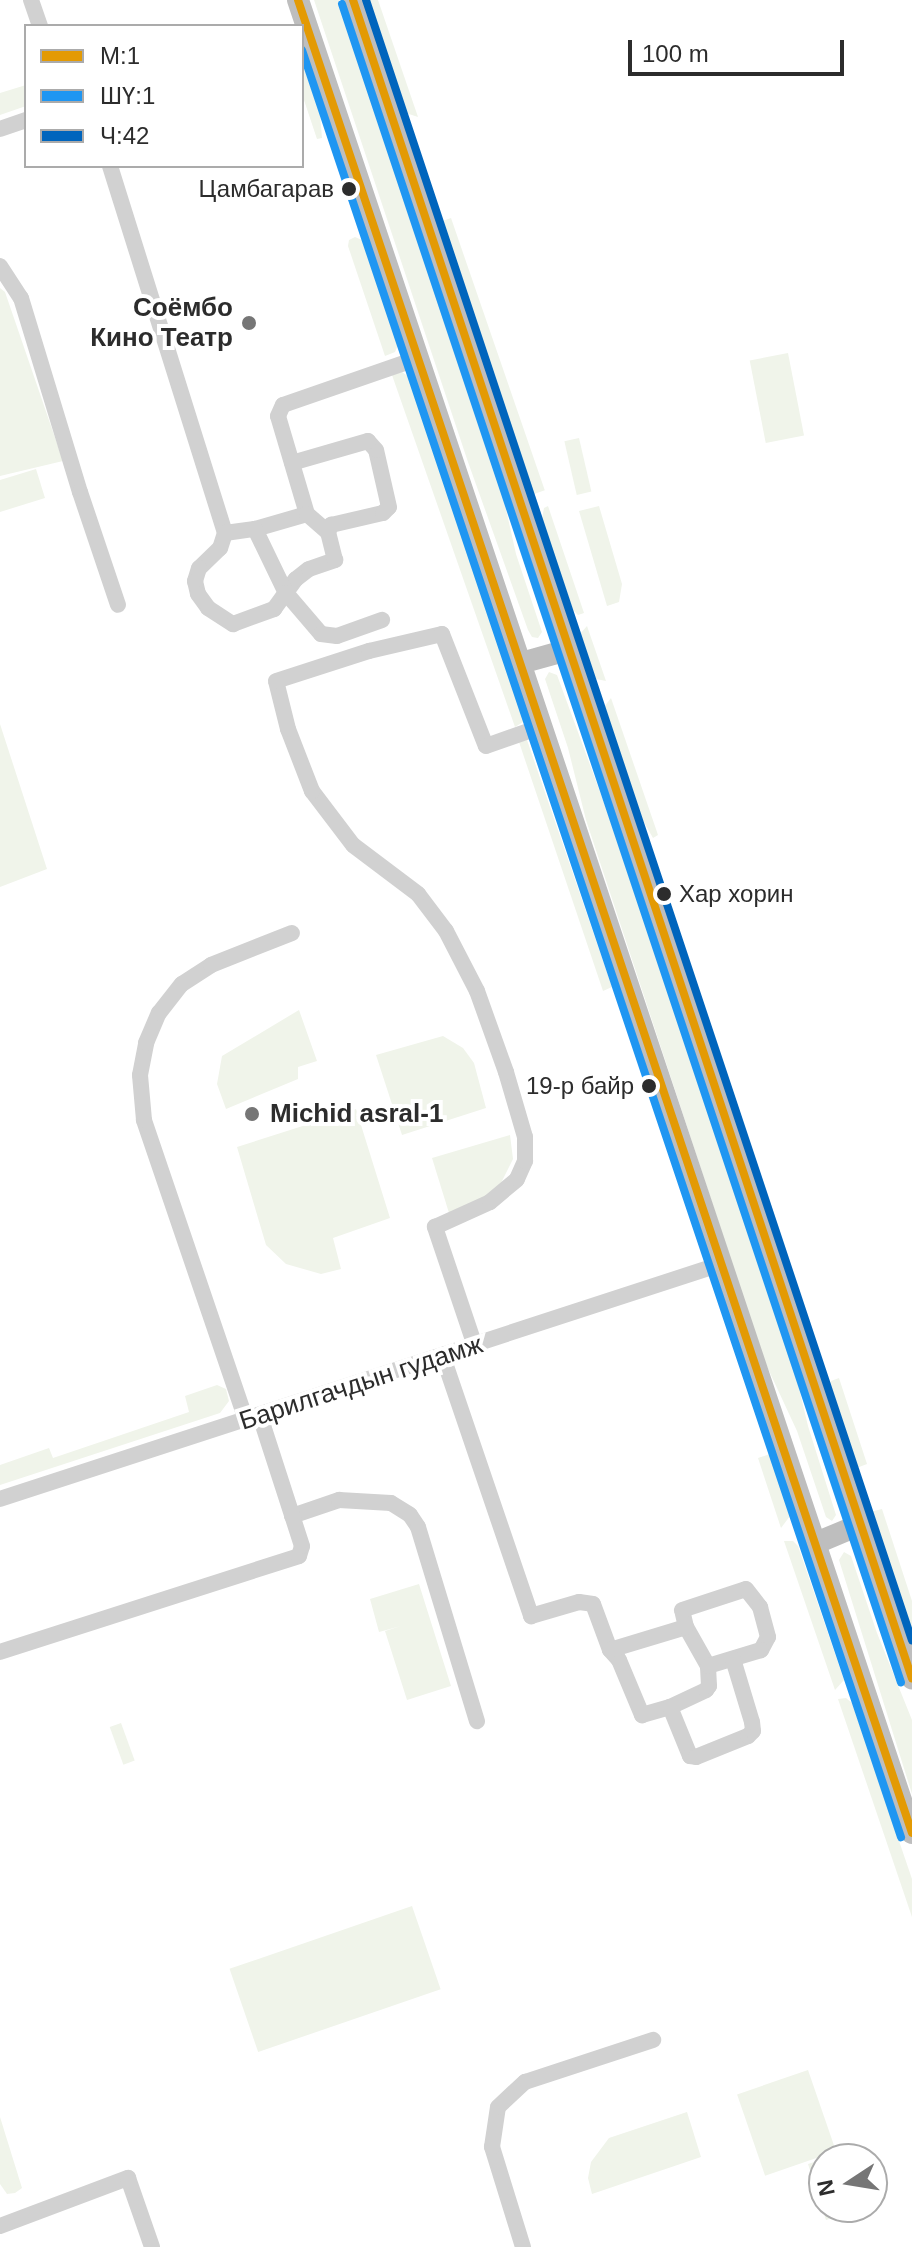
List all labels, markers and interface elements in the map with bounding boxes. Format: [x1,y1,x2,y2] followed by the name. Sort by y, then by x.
[24,24,304,168] legend
[632,24,848,74] scale bar
[642,40,709,67] text: 100 m
[100,42,140,69] text: М:1
[100,82,155,109] text: ШҮ:1
[100,122,149,149] text: Ч:42
[199,175,334,203] place label: Цамбагарав
[341,181,357,197] marker: Цамбагарав
[90,292,233,354] place label: Соёмбо Кино Театр
[240,314,258,332] marker: Соёмбо Кино Театр
[679,880,793,908] place label: Хар хорин
[656,886,672,902] marker: Хар хорин
[526,1072,634,1100] place label: 19-р байр
[641,1078,657,1094] marker: 19-р байр
[270,1098,443,1130] place label: Michid asral-1
[241,1103,263,1125] marker: Michid asral-1
[235,1329,487,1437] street label: Барилгачдын гудамж
[808,2143,888,2223] north arrow
[812,2177,840,2198] text: N

